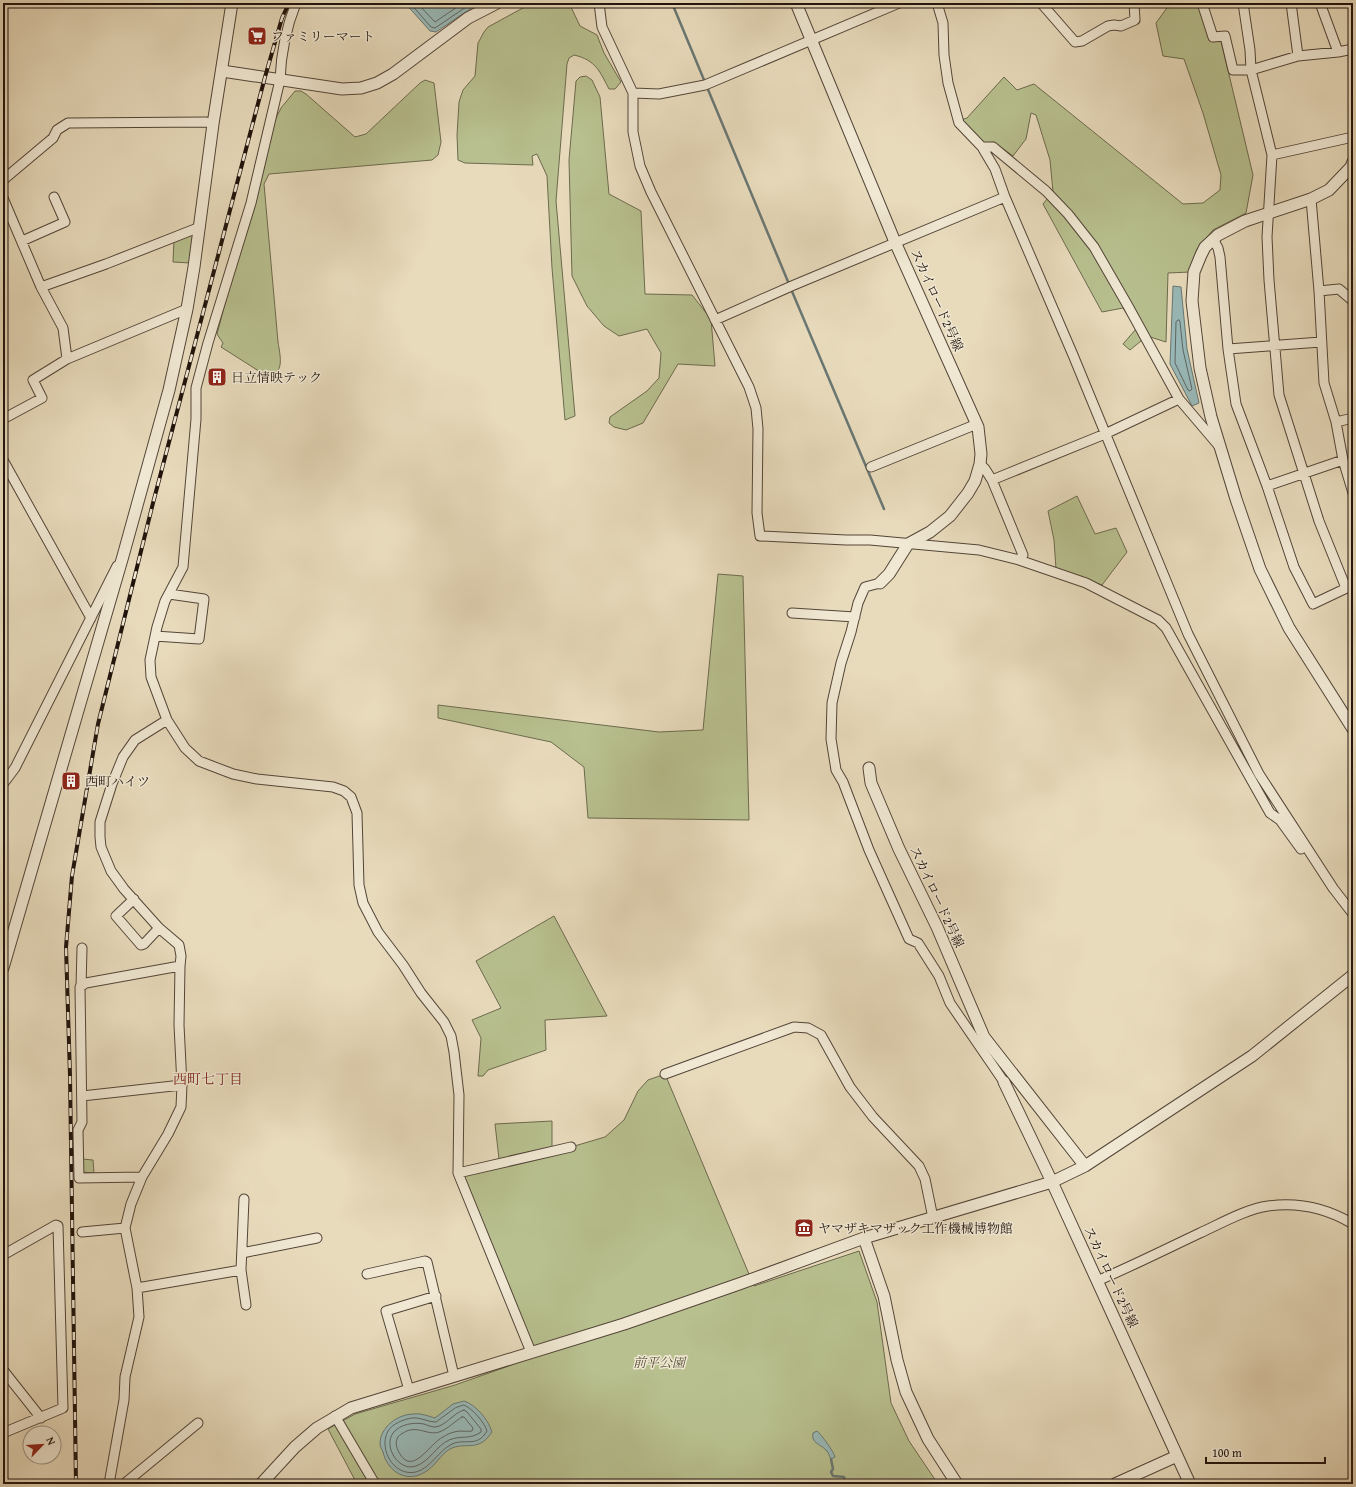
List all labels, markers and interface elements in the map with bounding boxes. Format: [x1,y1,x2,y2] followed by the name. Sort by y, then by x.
[246,25,268,47] supermarket icon: ファミリーマート
[271,27,375,46] place label: ファミリーマート
[906,246,968,354] street label: スカイロード2号線
[206,366,228,388] building icon: 日立情映テック
[231,368,322,387] place label: 日立情映テック
[60,770,82,792] building icon: 西町ハイツ
[85,772,150,791] place label: 西町ハイツ
[905,843,969,951] street label: スカイロード2号線
[173,1069,243,1089] district label: 西町七丁目
[793,1217,815,1239] museum icon: ヤマザキマザック工作機械博物館
[818,1219,1013,1238] place label: ヤマザキマザック工作機械博物館
[1079,1223,1143,1331] street label: スカイロード2号線
[633,1353,687,1372] park label: 前平公園
[22,1425,62,1465] north arrow
[42,1434,60,1448] text: N
[1206,1439,1325,1465] scale bar
[1212,1444,1242,1461] text: 100 m

